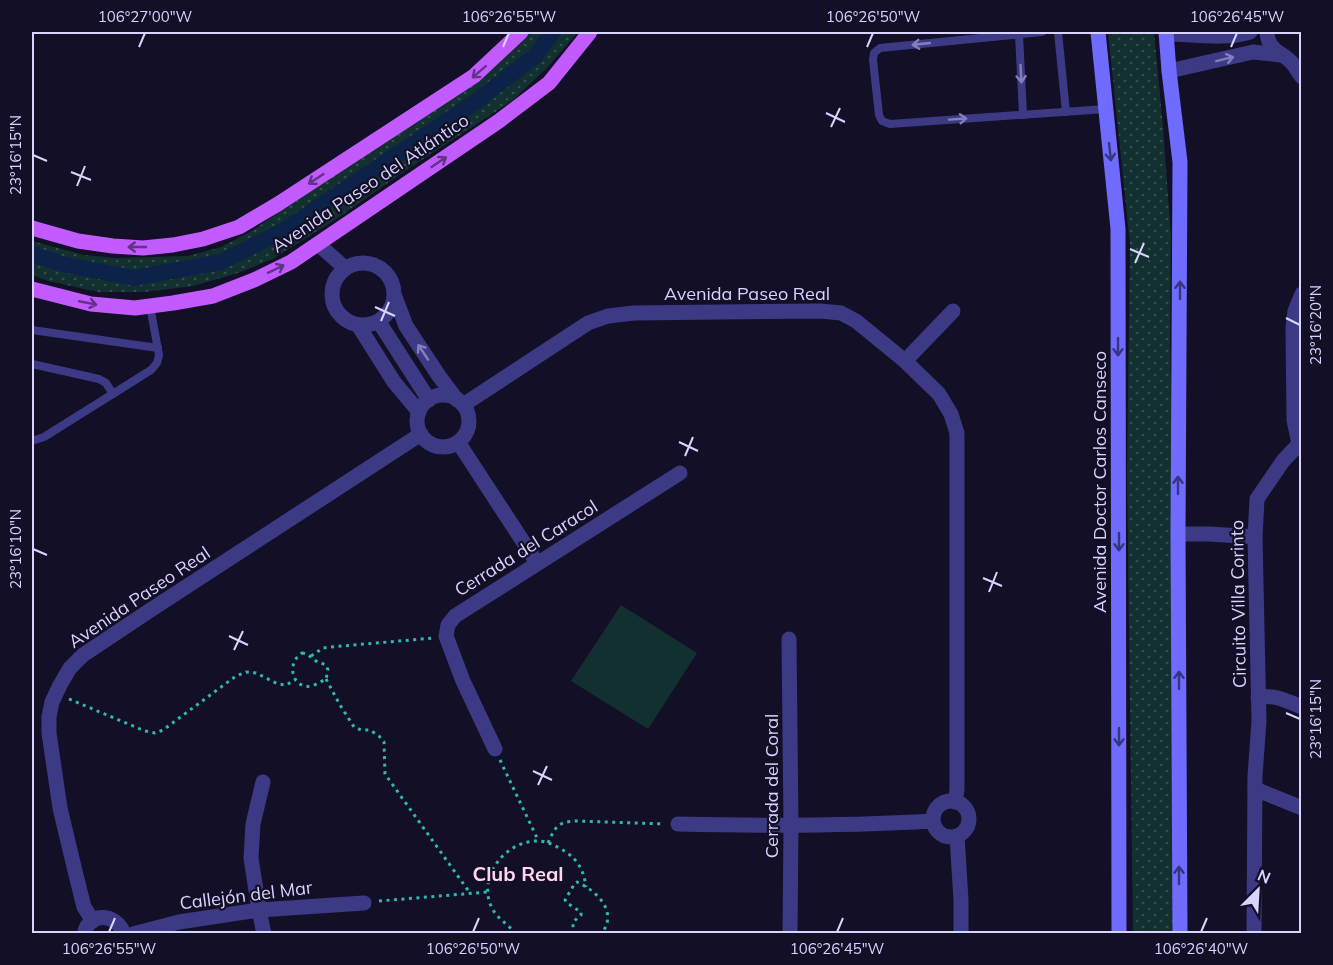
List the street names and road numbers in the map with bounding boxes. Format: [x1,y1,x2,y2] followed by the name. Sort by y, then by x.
[267,108,473,258] street label: Avenida Paseo del Atlántico
[664,282,830,305] street label: Avenida Paseo Real
[1088,351,1111,613] street label: Avenida Doctor Carlos Canseco
[450,495,602,601] street label: Cerrada del Caracol
[1225,520,1251,688] street label: Circuito Villa Corinto
[64,541,214,653] street label: Avenida Paseo Real
[760,714,783,858] street label: Cerrada del Coral
[178,875,314,915] street label: Callejón del Mar

